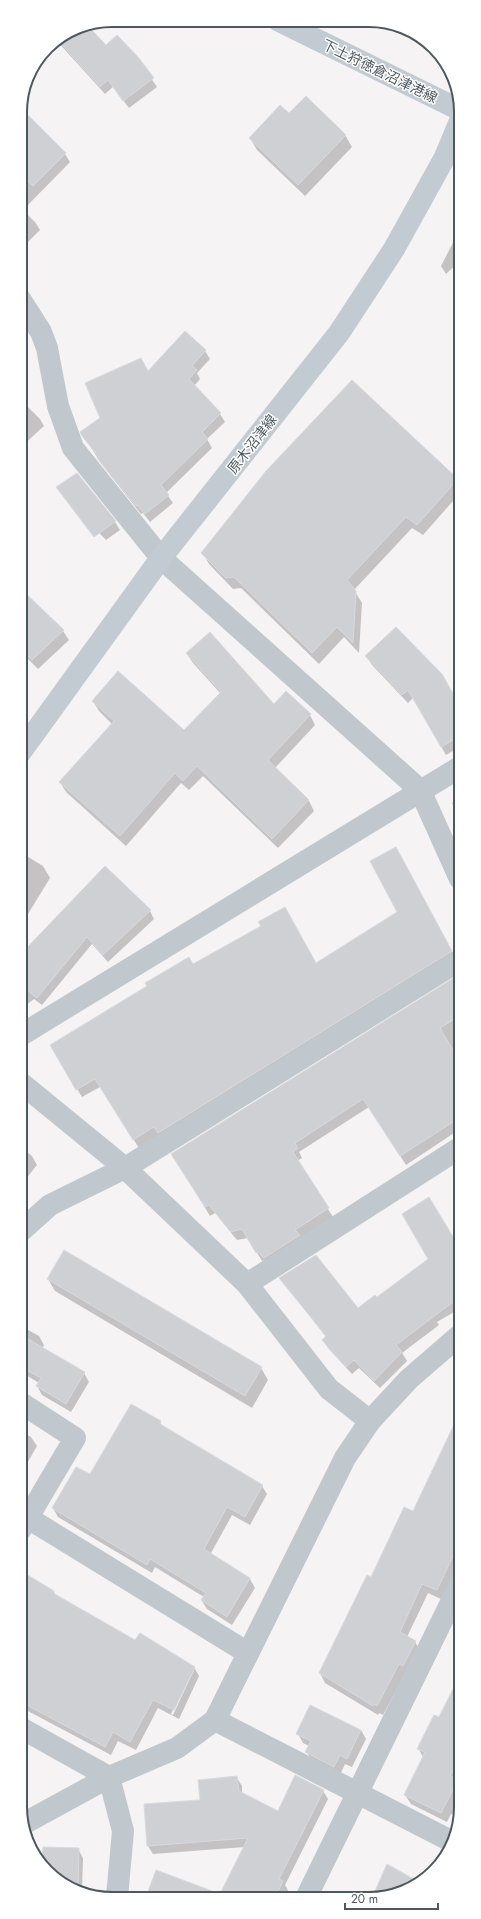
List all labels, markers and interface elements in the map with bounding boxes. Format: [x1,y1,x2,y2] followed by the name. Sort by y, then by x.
[319,34,441,108] street label: 下土狩徳倉沼津港線
[223,410,281,478] street label: 原木沼津線
[345,1885,438,1911] scale bar
[351,1890,378,1908] text: 20 m

